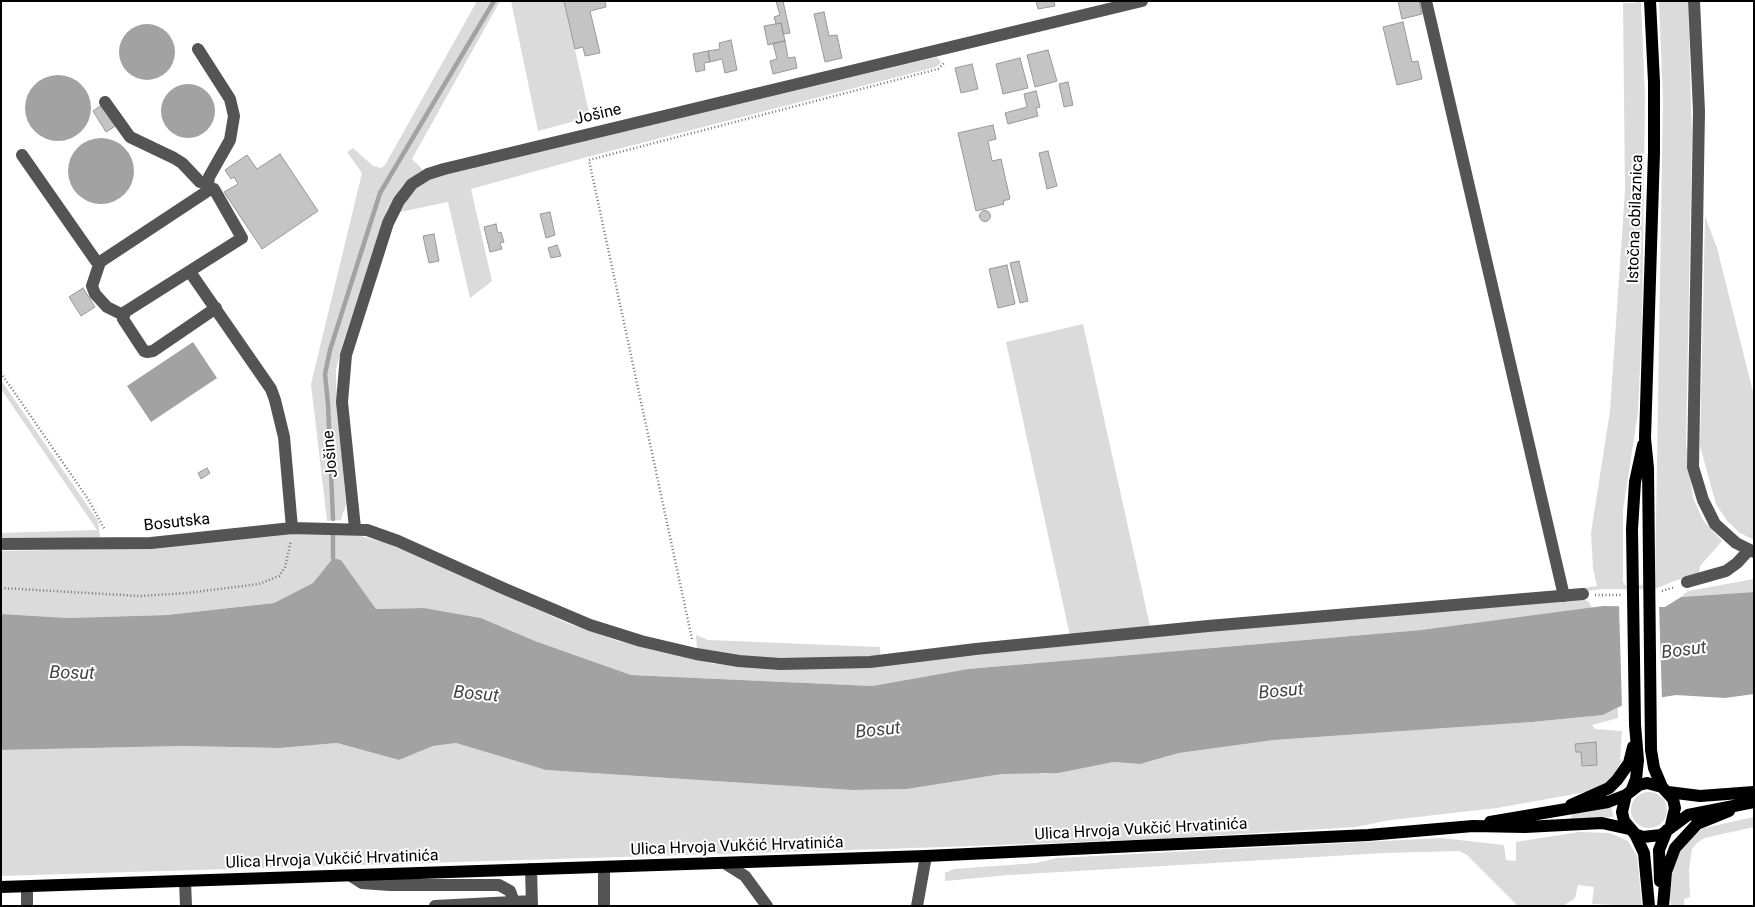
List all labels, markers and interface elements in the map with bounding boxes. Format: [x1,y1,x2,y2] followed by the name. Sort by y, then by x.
[573,100,623,130] street label: Jošine
[1624,154,1648,284] street label: Istočna obilaznica
[319,430,343,478] street label: Jošine
[143,510,211,536] street label: Bosutska
[1660,638,1708,664] water label: Bosut
[49,663,95,685] water label: Bosut
[1258,679,1304,705] water label: Bosut
[453,682,499,708] water label: Bosut
[854,718,902,744] water label: Bosut
[1034,815,1248,845] street label: Ulica Hrvoja Vukčić Hrvatinića
[630,834,844,860] street label: Ulica Hrvoja Vukčić Hrvatinića
[225,847,439,873] street label: Ulica Hrvoja Vukčić Hrvatinića

